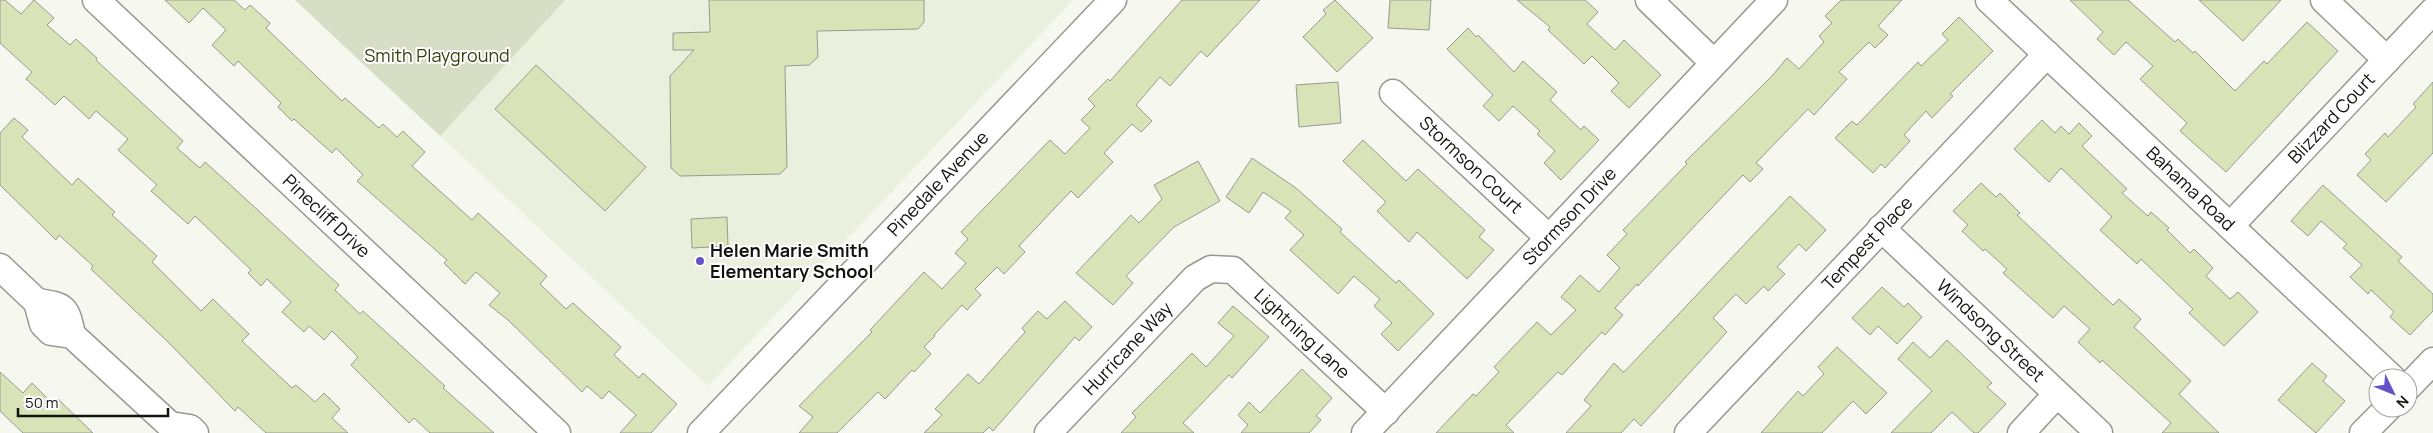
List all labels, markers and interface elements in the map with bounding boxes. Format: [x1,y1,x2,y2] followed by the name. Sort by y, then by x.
[364,43,510,67] park label: Smith Playground
[2282,67,2380,168] street label: Blizzard Court
[1415,110,1528,218] street label: Stormson Court
[882,125,993,241] street label: Pinedale Avenue
[2141,141,2241,236] street label: Bahama Road
[1517,161,1621,270] street label: Stormson Drive
[278,169,376,263] street label: Pinecliff Drive
[1816,190,1917,295] street label: Tempest Place
[710,238,873,283] place label: Helen Marie Smith Elementary School
[694,255,706,267] marker: Helen Marie Smith Elementary School
[1932,273,2050,387] street label: Windsong Street
[1250,283,1356,384] street label: Lightning Lane
[1077,296,1177,400] street label: Hurricane Way
[2368,368,2418,418] north arrow
[18,386,168,418] scale bar
[25,392,59,413] text: 50 m
[2392,392,2413,412] text: N

